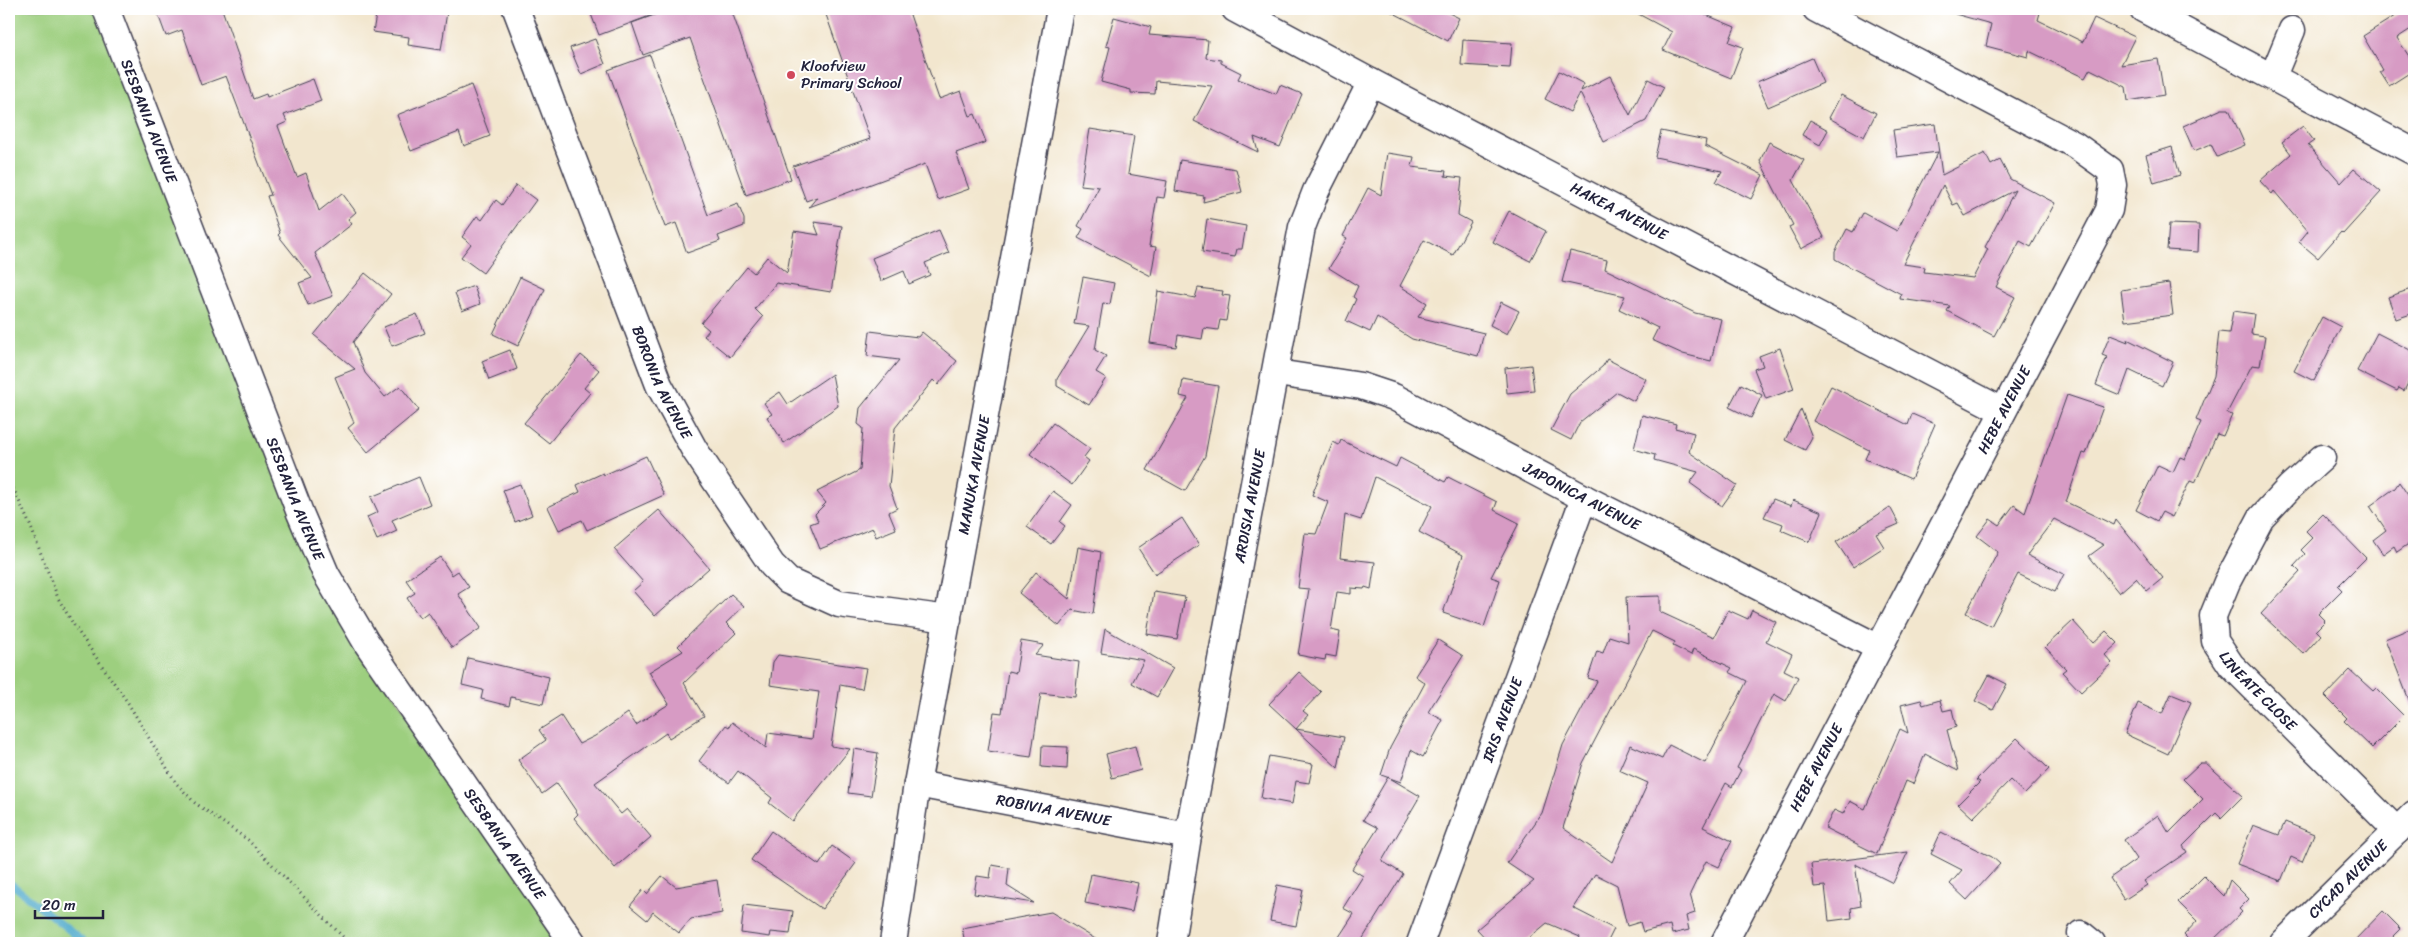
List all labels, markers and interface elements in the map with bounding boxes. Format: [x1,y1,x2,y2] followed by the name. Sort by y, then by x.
[801,53,902,96] place label: Kloofview Primary School
[113,55,185,188] street label: SESBANIA AVENUE
[785,69,797,81] marker: Kloofview Primary School
[1566,175,1674,248] street label: HAKEA AVENUE
[625,322,700,445] street label: BORONIA AVENUE
[1970,360,2039,459] street label: HEBE AVENUE
[950,412,998,537] street label: MANUKA AVENUE
[259,433,332,566] street label: SESBANIA AVENUE
[1226,446,1273,566] street label: ARDISIA AVENUE
[1517,454,1646,538] street label: JAPONICA AVENUE
[2212,646,2304,738] street label: LINEATE CLOSE
[1474,672,1530,767] street label: IRIS AVENUE
[1782,718,1851,816] street label: HEBE AVENUE
[457,782,554,906] street label: SESBANIA AVENUE
[994,786,1115,834] street label: ROBIVIA AVENUE
[2302,832,2395,925] street label: CYCAD AVENUE
[35,887,102,919] scale bar
[42,892,76,918] text: 20 m

